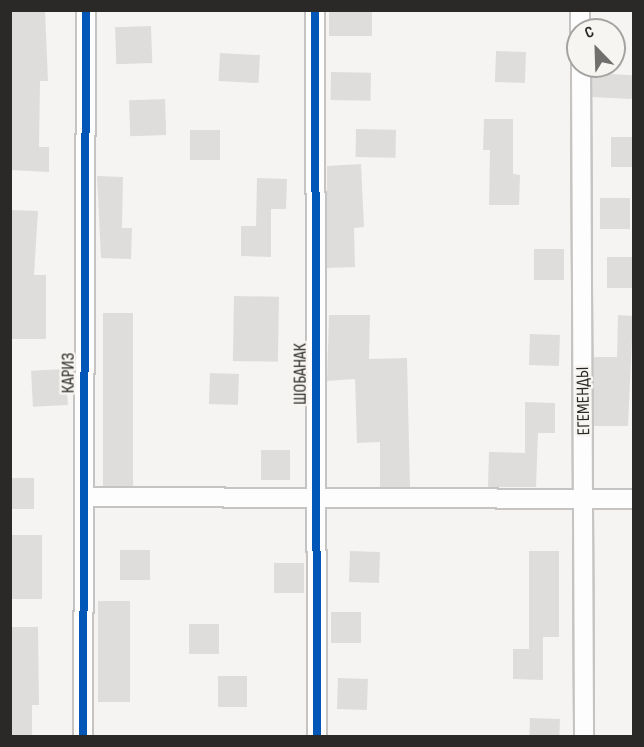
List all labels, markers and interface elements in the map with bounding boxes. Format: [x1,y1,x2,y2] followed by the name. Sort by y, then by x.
[566,18,626,78] north arrow
[582,22,597,43] text: С
[290,343,312,405] street label: ШОБАНАК
[58,353,80,393] street label: КАРИЗ
[573,366,595,436] street label: ЕГЕМЕНДЫ

